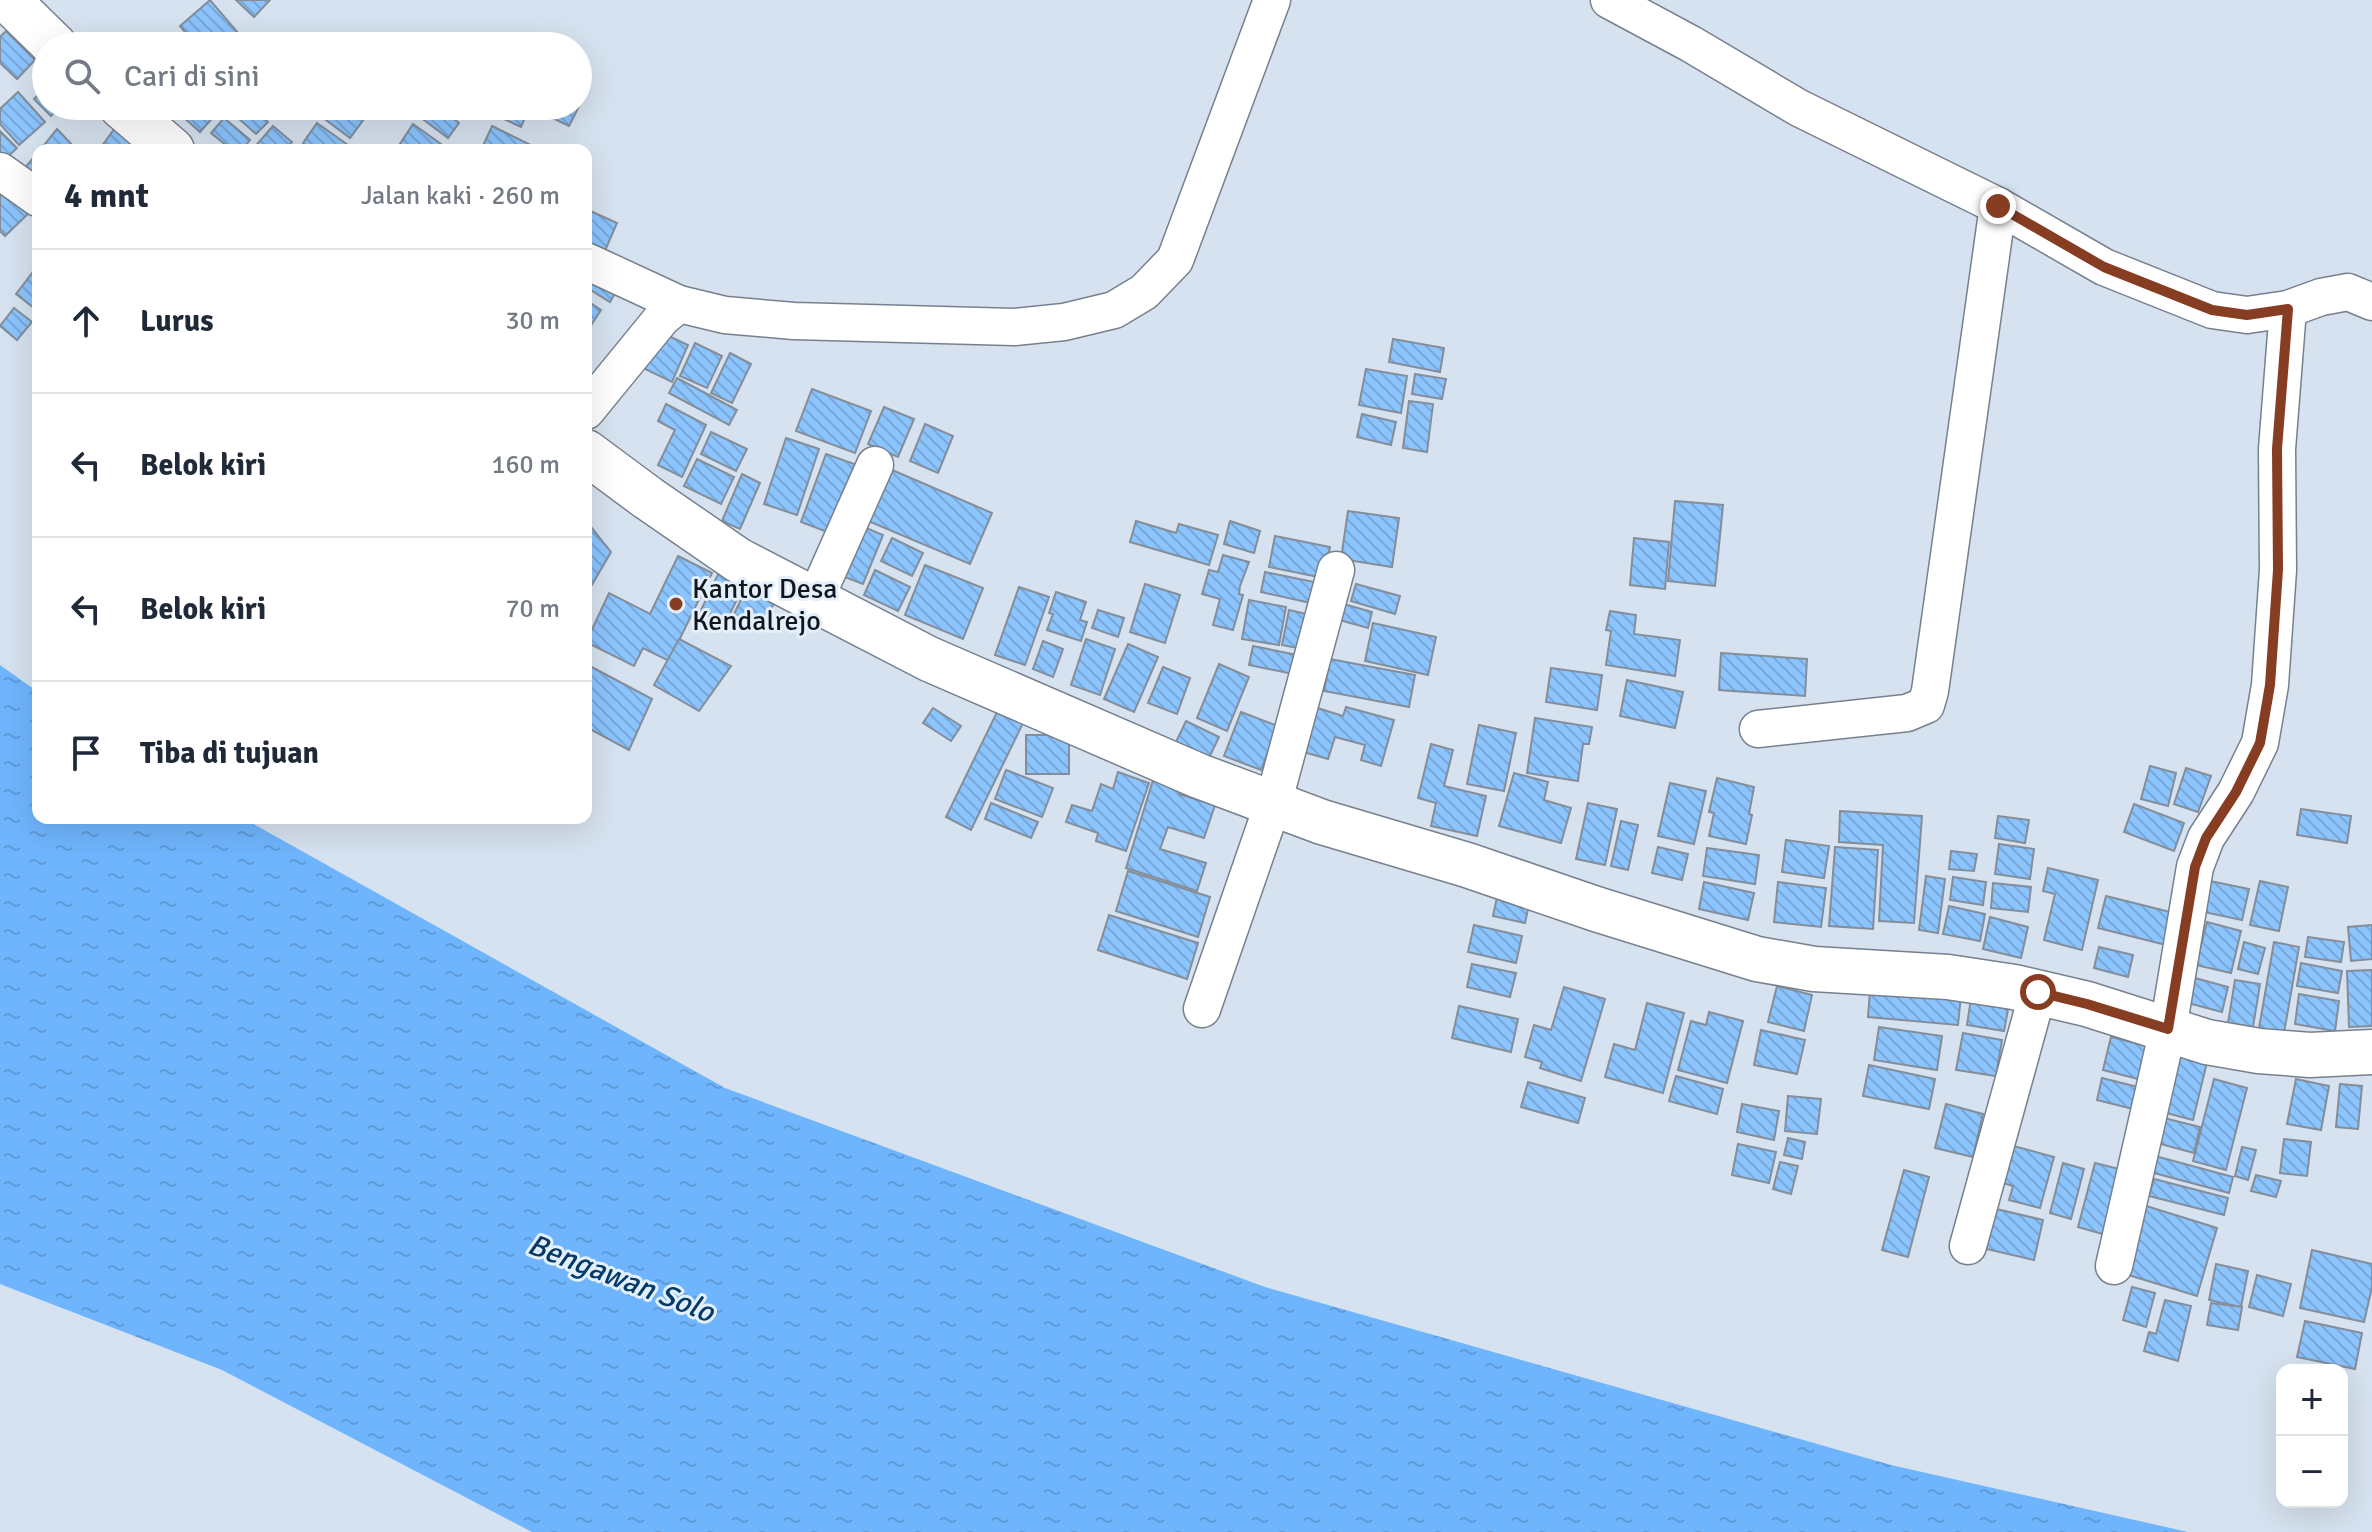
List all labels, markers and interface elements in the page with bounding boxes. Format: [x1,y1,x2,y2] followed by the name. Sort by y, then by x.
[32,32,592,120] search box
[60,54,104,98] icon: search
[124,58,260,95] text: Cari di sini
[64,175,149,217] text: 4 mnt
[361,180,560,212] text: Jalan kaki · 260 m
[1980,188,2016,224] route end
[64,299,108,343] icon: ahead
[140,303,214,340] text: Lurus
[505,305,560,337] text: 30 m
[64,443,108,487] icon: left
[140,447,266,484] text: Belok kiri
[491,449,560,481] text: 160 m
[692,572,837,638] place label: Kantor Desa Kendalrejo
[64,587,108,631] icon: left
[140,591,266,628] text: Belok kiri
[505,593,560,625] text: 70 m
[667,595,685,613] marker: Kantor Desa Kendalrejo
[64,731,108,775] icon: arrive
[140,735,319,772] text: Tiba di tujuan
[2020,974,2056,1010] route start
[523,1226,720,1331] water label: Bengawan Solo
[2276,1364,2348,1508] map controls
[2276,1364,2348,1436] button: +
[2276,1436,2348,1508] button: −

